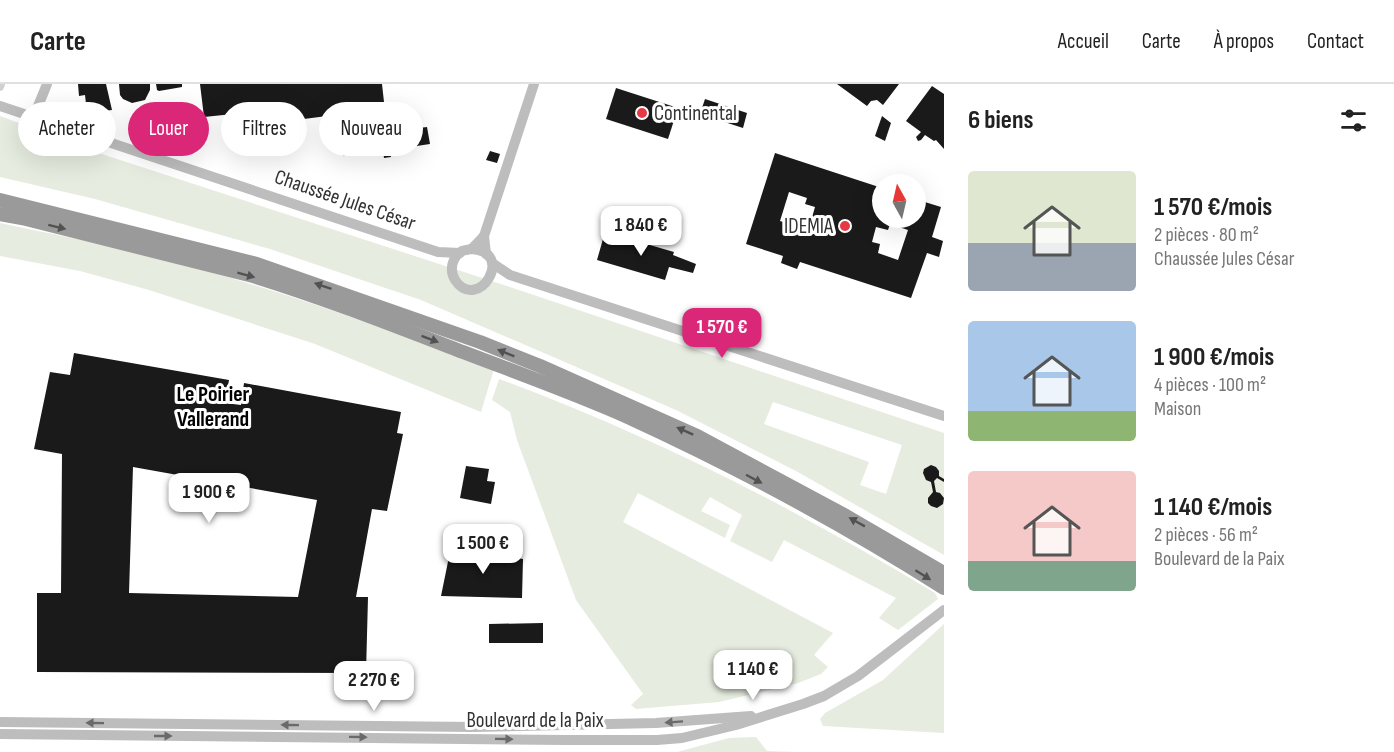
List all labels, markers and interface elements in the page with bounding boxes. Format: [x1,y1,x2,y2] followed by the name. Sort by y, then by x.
[30,25,86,58] text: Carte
[1058,29,1109,54] text: Accueil
[1142,29,1181,54] text: Carte
[1214,29,1274,54] text: À propos
[1307,29,1364,54] text: Contact
[654,101,737,126] place label: Continental
[18,102,116,156] chip: Acheter
[128,102,209,156] chip: Louer
[221,102,307,156] chip: Filtres
[319,102,423,156] chip: Nouveau
[1337,104,1370,137] icon: filters
[968,105,1034,136] text: 6 biens
[635,106,649,120] marker: Continental
[271,164,419,236] street label: Chaussée Jules César
[872,174,926,228] north arrow
[872,174,926,228] map controls
[1154,192,1272,223] text: 1 570 €/mois
[1016,195,1088,267] icon: home
[586,206,696,257] pin: 1 840 €
[615,213,667,237] text: 1 840 €
[784,214,834,239] place label: IDEMIA
[838,219,852,233] marker: IDEMIA
[48,223,66,232] one-way arrow
[1154,223,1259,247] text: 2 pièces · 80 m²
[1154,247,1294,271] text: Chaussée Jules César
[237,271,255,280] one-way arrow
[314,280,332,290] one-way arrow
[667,308,777,359] pin: 1 570 €
[696,315,748,339] text: 1 570 €
[421,335,439,345] one-way arrow
[1154,342,1274,373] text: 1 900 €/mois
[1016,345,1088,417] icon: home
[497,348,515,358] one-way arrow
[1154,373,1266,397] text: 4 pièces · 100 m²
[177,381,250,433] district label: Le Poirier Vallerand
[1154,397,1201,421] text: Maison
[677,426,694,435] one-way arrow
[154,473,264,524] pin: 1 900 €
[746,474,763,484] one-way arrow
[183,480,235,504] text: 1 900 €
[1154,492,1272,523] text: 1 140 €/mois
[1016,495,1088,567] icon: home
[848,517,865,527] one-way arrow
[1154,523,1258,547] text: 2 pièces · 56 m²
[428,524,538,575] pin: 1 500 €
[457,531,509,555] text: 1 500 €
[1154,547,1285,571] text: Boulevard de la Paix
[915,569,931,581] one-way arrow
[698,650,808,701] pin: 1 140 €
[727,657,779,681] text: 1 140 €
[319,661,429,712] pin: 2 270 €
[348,668,400,692] text: 2 270 €
[466,708,604,733] street label: Boulevard de la Paix
[85,718,104,727] one-way arrow
[664,718,683,727] one-way arrow
[280,720,299,730] one-way arrow
[154,731,173,741] one-way arrow
[349,732,368,742] one-way arrow
[494,734,513,744] one-way arrow

